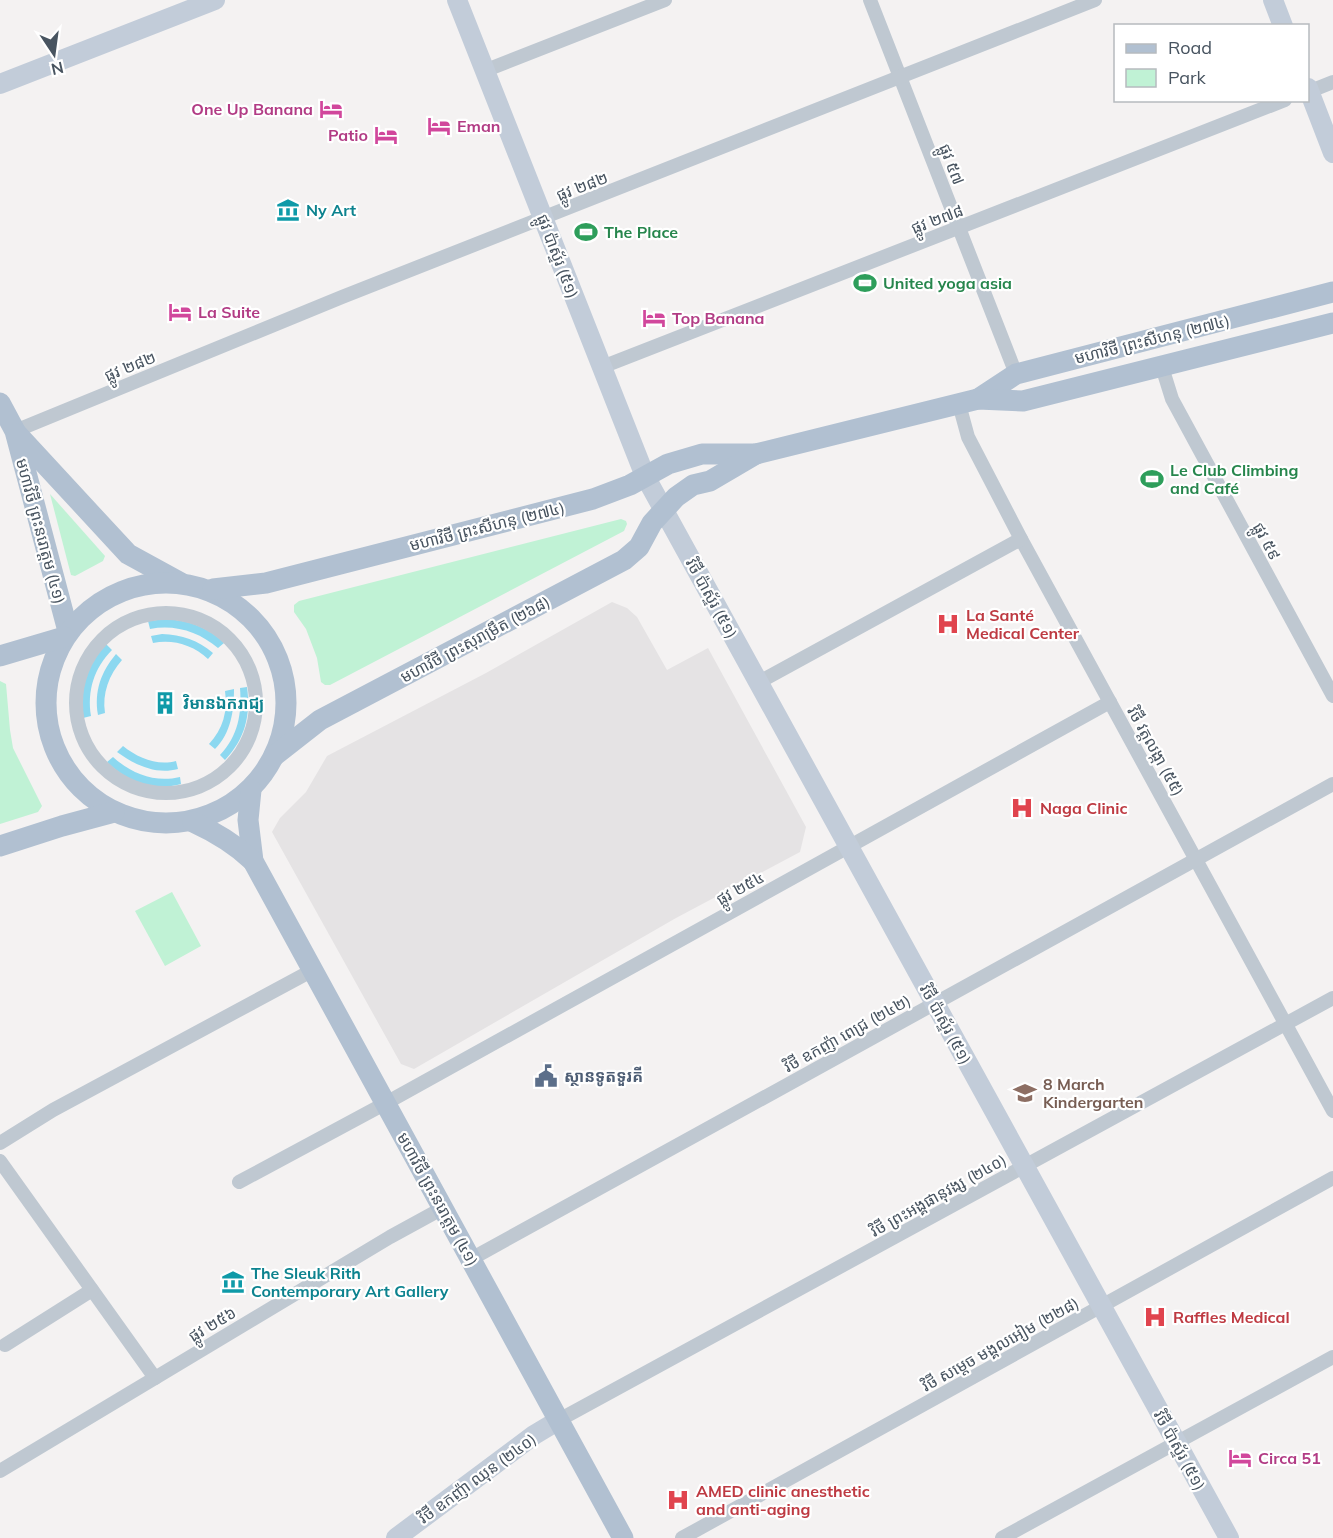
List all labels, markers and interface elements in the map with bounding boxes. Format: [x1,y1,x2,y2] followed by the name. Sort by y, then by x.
[24,24,84,84] north arrow
[1114,24,1309,102] legend
[1168,36,1212,59] text: Road
[49,58,66,80] text: N
[1168,66,1207,89] text: Park
[318,96,344,122] hotel icon: One Up Banana
[191,99,313,119] place label: One Up Banana
[426,113,452,139] hotel icon: Eman
[457,116,500,136] place label: Eman
[373,122,399,148] hotel icon: Patio
[328,125,368,145] place label: Patio
[931,141,969,189] street label: ផ្លូវ ៥៧
[553,167,612,209] street label: ផ្លូវ ២៨២
[275,197,301,223] museum icon: Ny Art
[306,200,356,220] place label: Ny Art
[908,200,968,242] street label: ផ្លូវ ២៧៨
[528,211,583,303] street label: ផ្លូវ ប៉ាស្ទ័រ (៥១)
[573,219,599,245] sports icon: The Place
[604,222,678,242] place label: The Place
[852,270,878,296] sports icon: United yoga asia
[883,273,1012,293] place label: United yoga asia
[167,299,193,325] hotel icon: La Suite
[198,302,260,322] place label: La Suite
[641,305,667,331] hotel icon: Top Banana
[672,308,765,328] place label: Top Banana
[1072,310,1232,369] street label: មហាវិថី ព្រះសីហនុ (២៧៤)
[101,347,160,390] street label: ផ្លូវ ២៨២
[12,456,70,606] street label: មហាវិថី ព្រះនរោត្តម (៤១)
[1170,460,1298,498] place label: Le Club Climbing and Café
[1139,466,1165,492] sports icon: Le Club Climbing and Café
[407,497,567,556] street label: មហាវិថី ព្រះសីហនុ (២៧៤)
[1245,519,1285,566] street label: ផ្លូវ ៥៩
[681,554,743,642] street label: វិថី ប៉ាស្ទ័រ (៥១)
[397,591,554,688] street label: មហាវិថី ព្រះសុរាម្រឹត (២៦៨)
[966,605,1080,643] place label: La Santé Medical Center
[935,611,961,637] hospital icon: La Santé Medical Center
[152,690,178,716] building icon: វិមានឯករាជ្យ
[183,693,264,713] place label: វិមានឯករាជ្យ
[1122,702,1189,799] street label: វិថី វត្តលង្កា (៥៥)
[1009,795,1035,821] hospital icon: Naga Clinic
[1040,798,1127,818] place label: Naga Clinic
[712,867,770,913] street label: ផ្លូវ ២៥៤
[915,980,977,1068] street label: វិថី ប៉ាស្ទ័រ (៥១)
[779,989,914,1077] street label: វិថី ឧកញ៉ា ពេជ្រ (២៤២)
[533,1063,559,1089] public building icon: ស្ថានទូតទួរគី
[564,1066,643,1087] place label: ស្ថានទូតទួរគី
[1043,1074,1143,1112] place label: 8 March Kindergarten
[1012,1080,1038,1106] school or university icon: 8 March Kindergarten
[393,1128,483,1270] street label: មហាវិថី ព្រះនរោត្តម (៤១)
[866,1149,1010,1242] street label: វិថី ព្រះអង្គផានុវង្ស (២៤០)
[251,1263,449,1301] place label: The Sleuk Rith Contemporary Art Gallery
[220,1269,246,1295] museum icon: The Sleuk Rith Contemporary Art Gallery
[917,1292,1082,1396] street label: វិថី សម្តេច មង្គលអៀម (២២៨)
[185,1302,242,1350] street label: ផ្លូវ ២៥៦
[1142,1304,1168,1330] hospital icon: Raffles Medical
[1173,1307,1290,1327] place label: Raffles Medical
[1149,1406,1211,1494] street label: វិថី ប៉ាស្ទ័រ (៥១)
[413,1428,541,1529] street label: វិថី ឧកញ៉ា ឈុន (២៤០)
[1227,1445,1253,1471] hotel icon: Circa 51
[1258,1448,1321,1468] place label: Circa 51
[696,1481,870,1519] place label: AMED clinic anesthetic and anti-aging
[665,1487,691,1513] hospital icon: AMED clinic anesthetic and anti-aging

